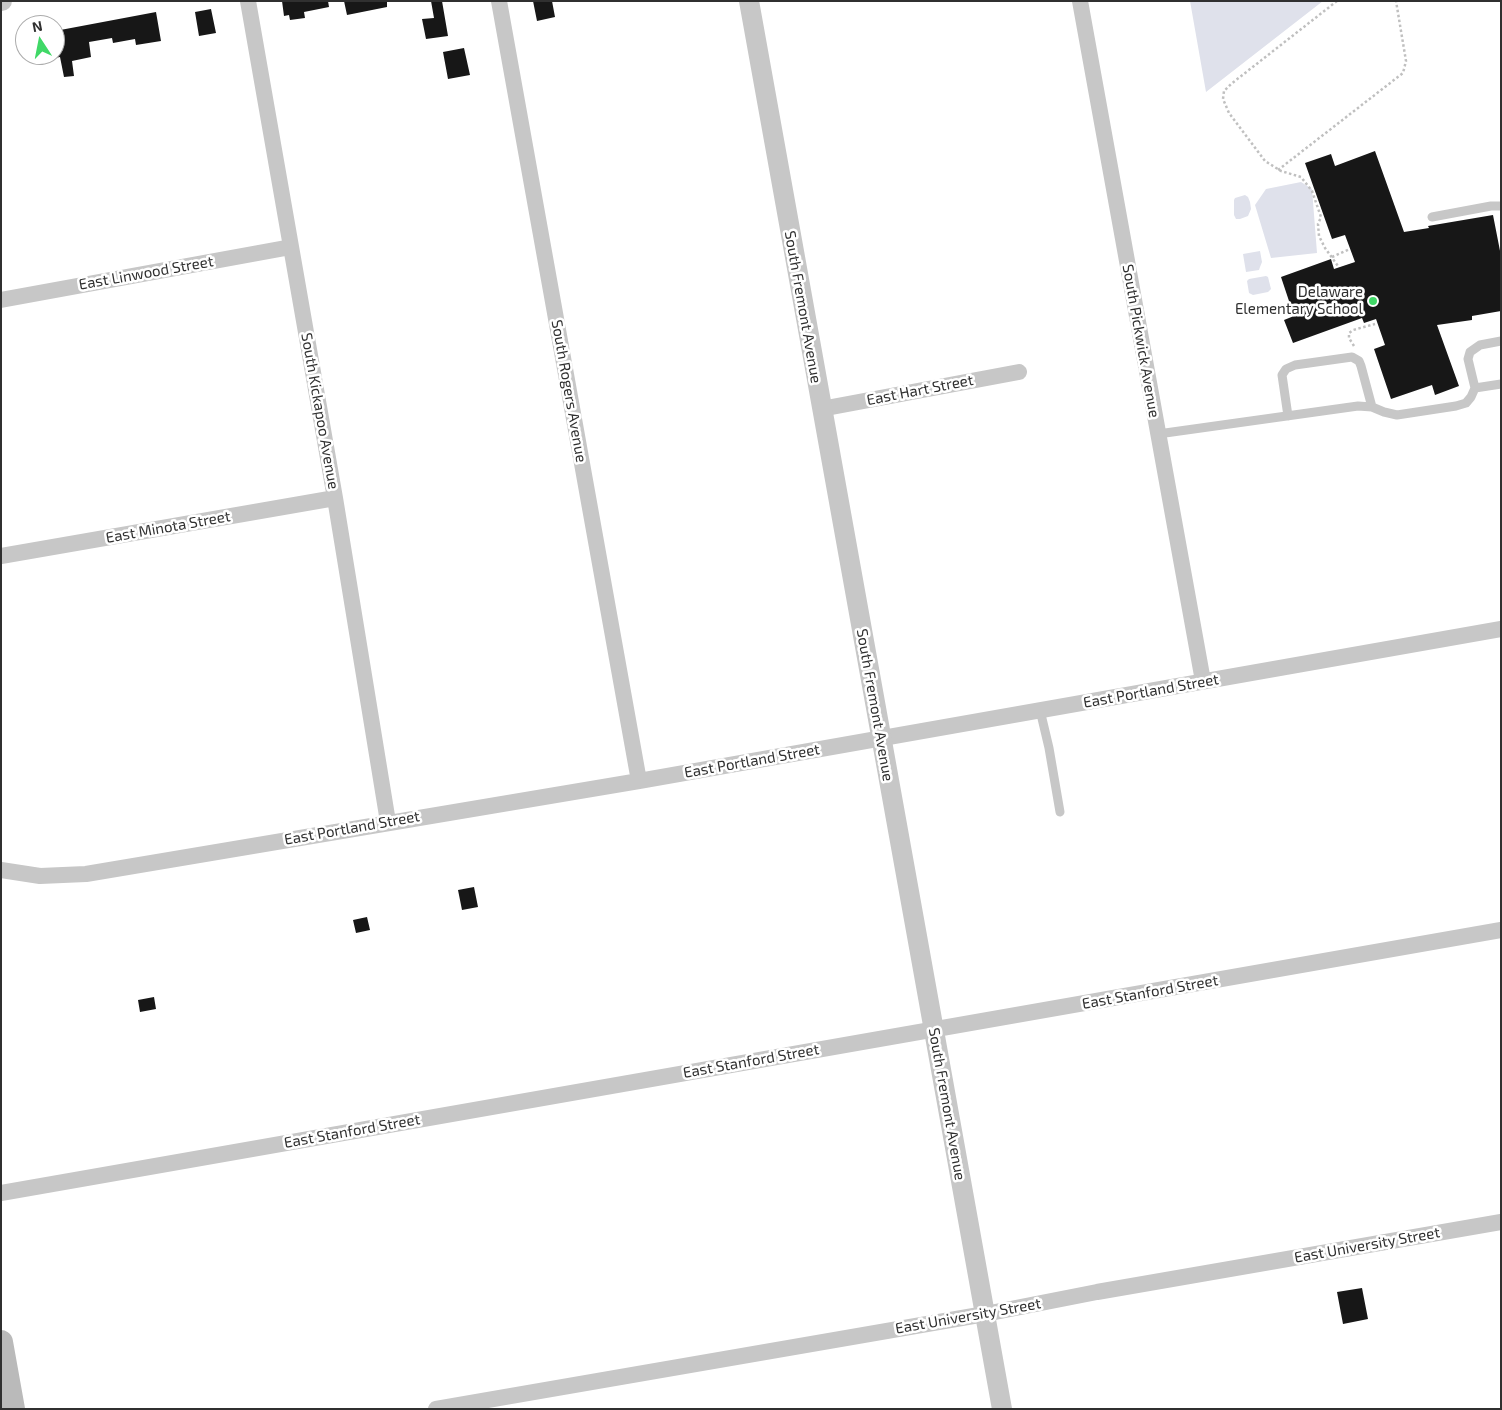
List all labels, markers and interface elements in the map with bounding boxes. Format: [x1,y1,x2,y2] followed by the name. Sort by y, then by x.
[15,15,65,65] north arrow
[31,16,44,35] text: N
[781,229,825,385] street label: South Fremont Avenue
[77,252,215,294] street label: East Linwood Street
[1119,263,1163,419] street label: South Pickwick Avenue
[1235,283,1363,318] place label: Delaware Elementary School
[1367,295,1379,307] marker: Delaware Elementary School
[548,318,590,464] street label: South Rogers Avenue
[297,331,343,491] street label: South Kickapoo Avenue
[865,371,975,409] street label: East Hart Street
[104,507,232,547] street label: East Minota Street
[853,627,897,783] street label: South Fremont Avenue
[1082,670,1220,712] street label: East Portland Street
[683,740,821,782] street label: East Portland Street
[283,807,421,849] street label: East Portland Street
[1081,971,1219,1013] street label: East Stanford Street
[925,1026,969,1182] street label: South Fremont Avenue
[682,1040,820,1082] street label: East Stanford Street
[283,1110,421,1152] street label: East Stanford Street
[1293,1223,1441,1267] street label: East University Street
[894,1294,1042,1338] street label: East University Street

